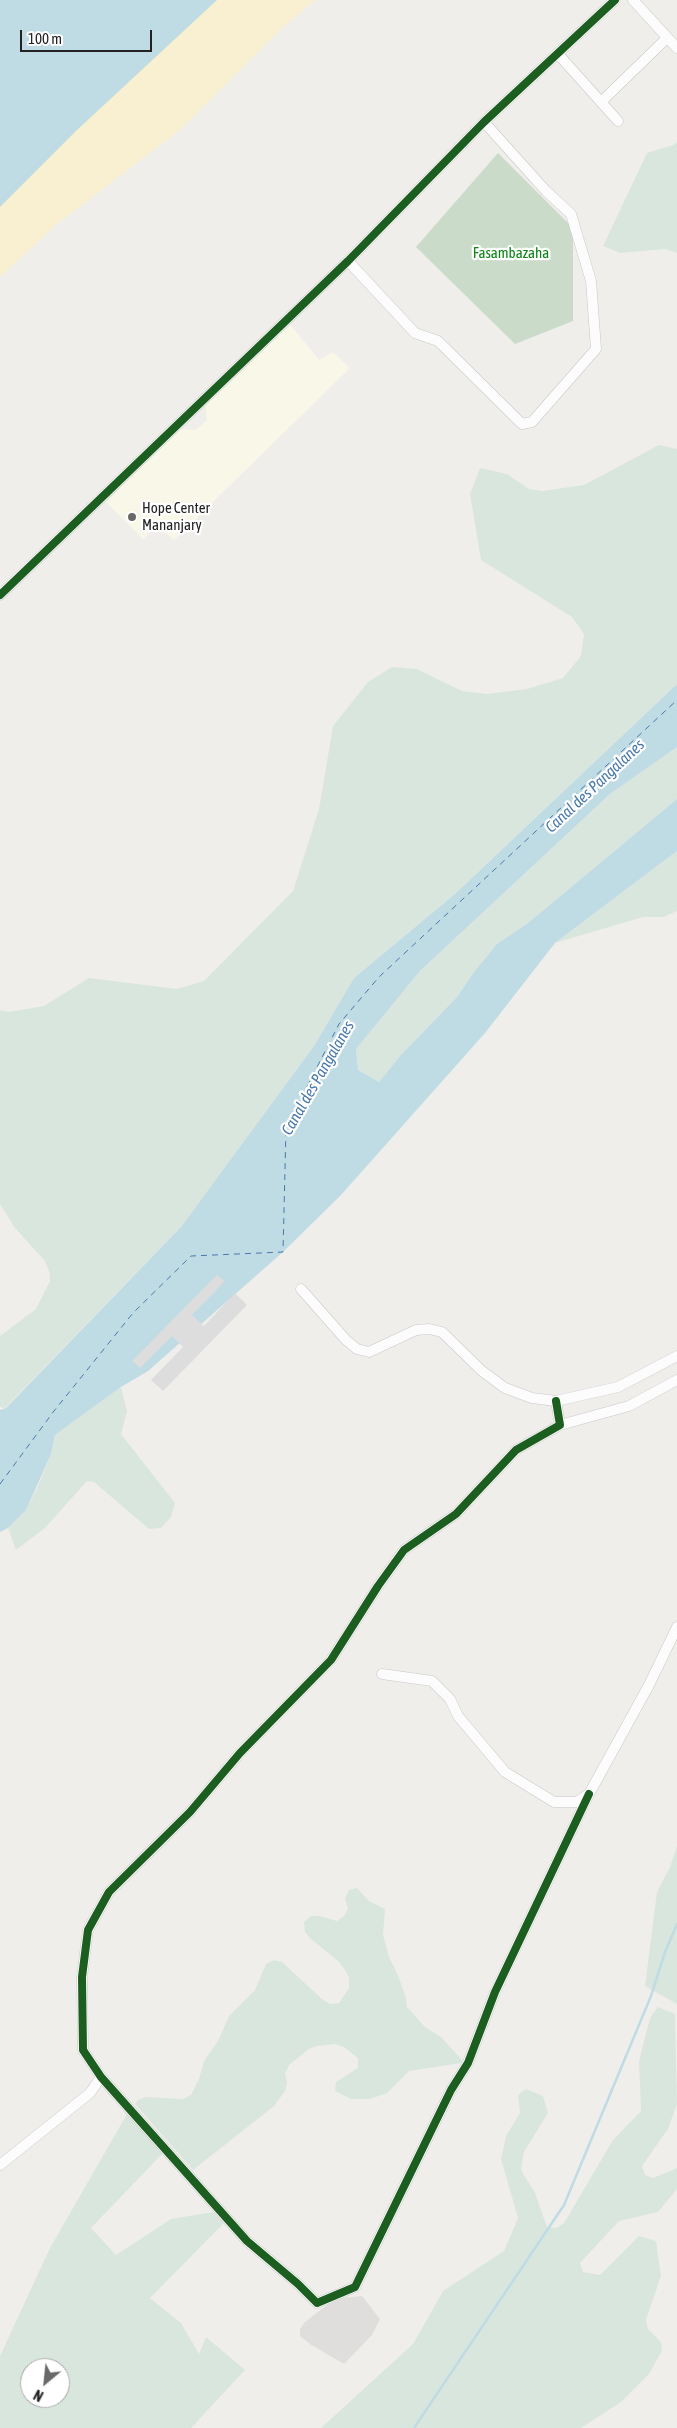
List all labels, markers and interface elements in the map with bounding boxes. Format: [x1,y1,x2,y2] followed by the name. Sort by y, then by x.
[22,20,155,52] scale bar
[28,30,62,47] text: 100 m
[473,244,549,262] park label: Fasambazaha
[142,499,210,534] place label: Hope Center Mananjary
[126,511,138,523] marker: Hope Center Mananjary
[541,735,649,837] water label: Canal des Pangalanes
[278,1018,358,1138] water label: Canal des Pangalanes
[20,2358,70,2408] north arrow
[31,2386,46,2404] text: N

